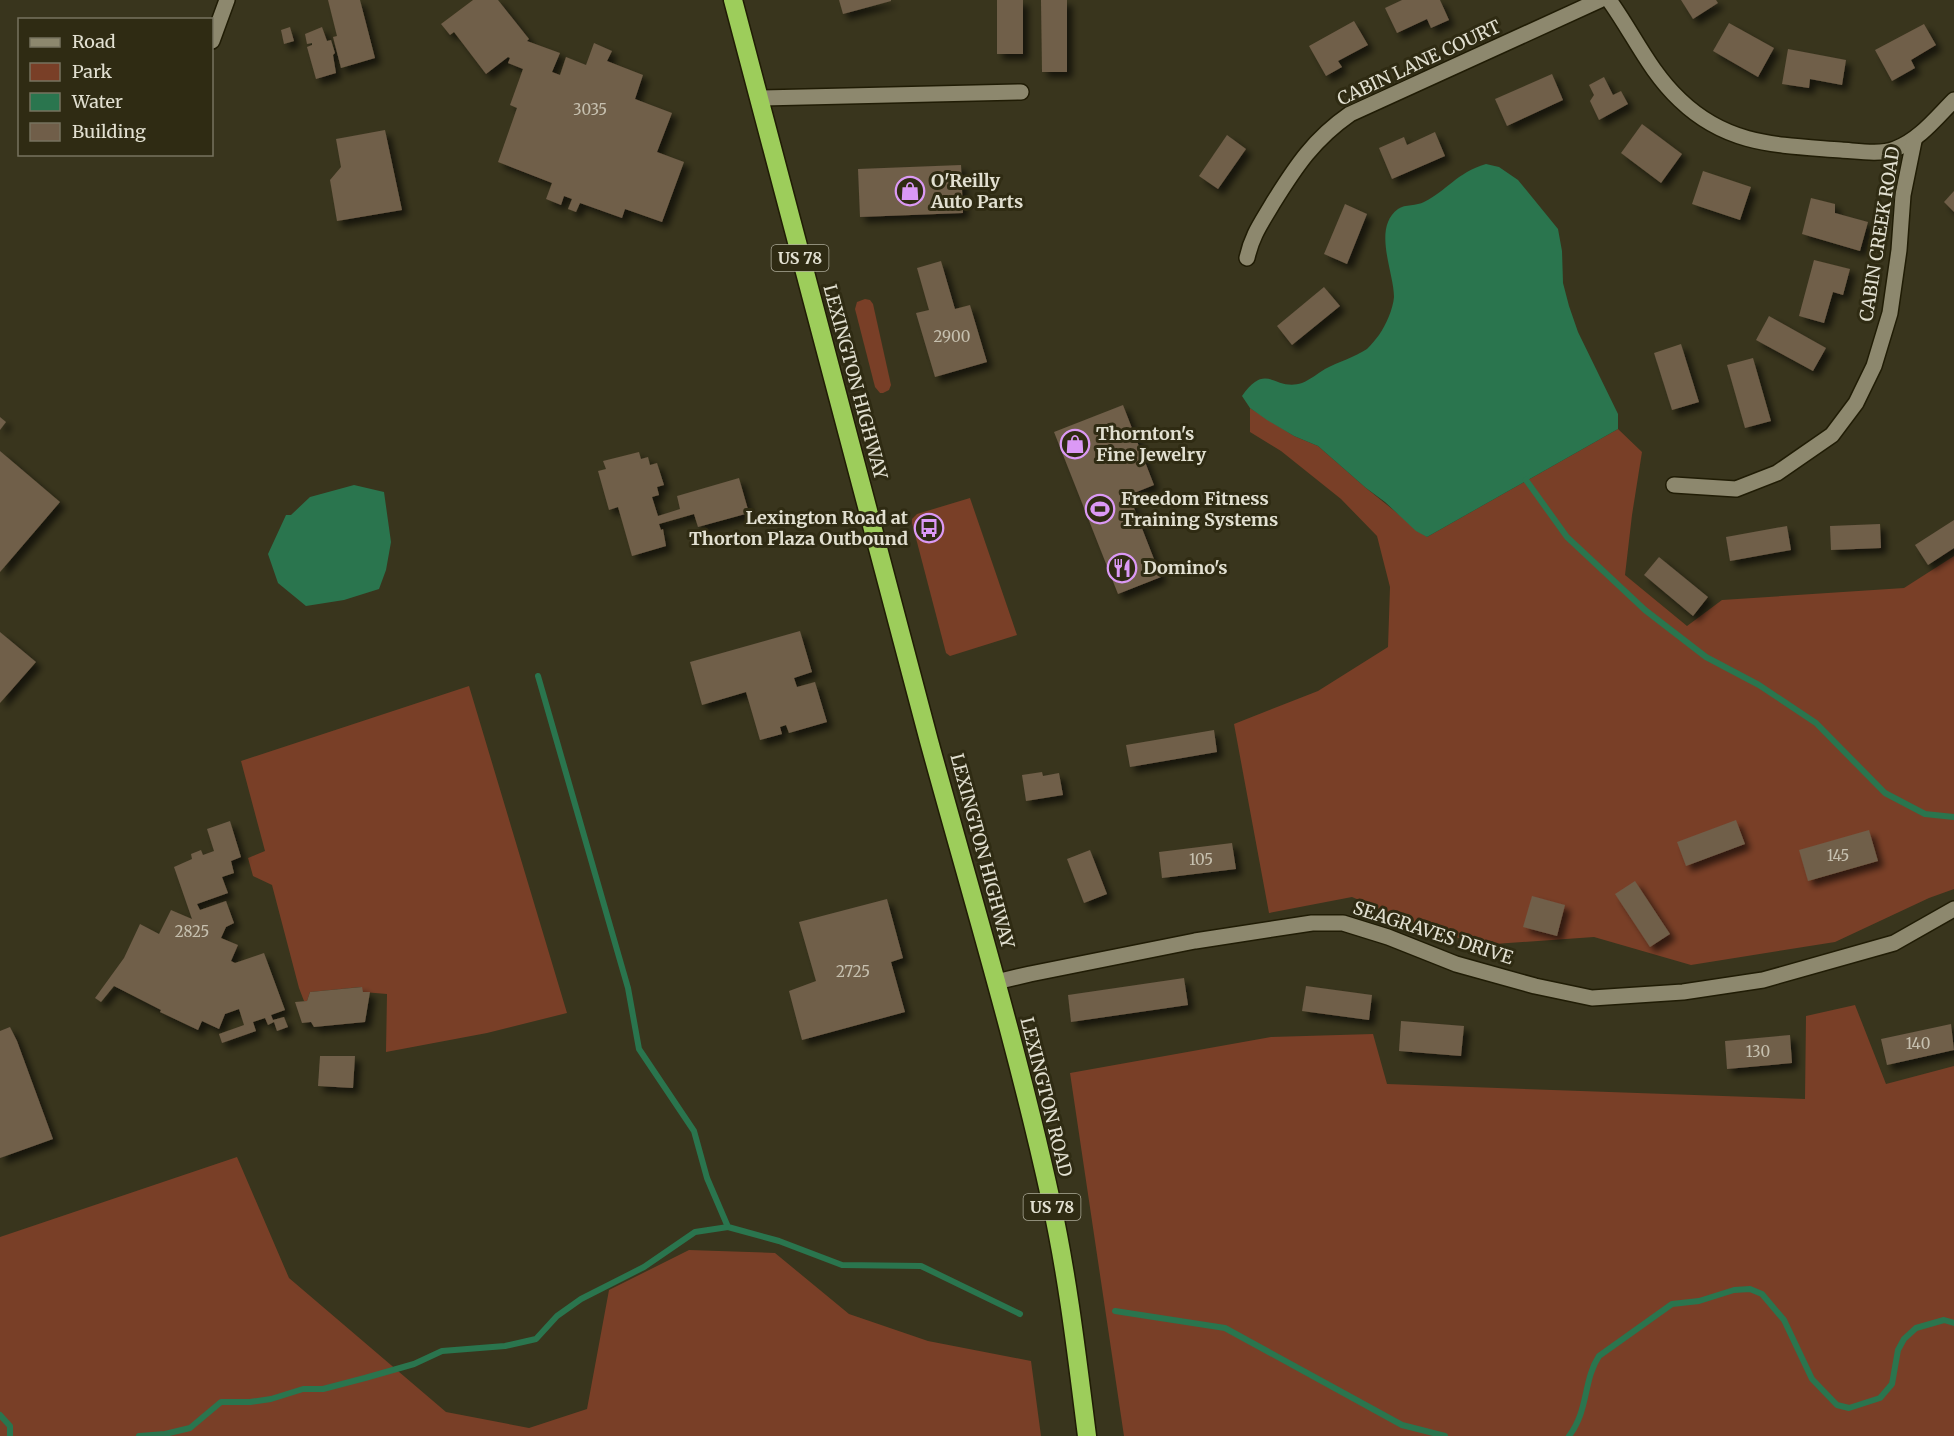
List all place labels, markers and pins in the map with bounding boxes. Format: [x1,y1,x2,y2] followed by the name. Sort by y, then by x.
[930,169,1023,213] place label: O'Reilly Auto Parts
[894,175,926,207] shop icon: O'Reilly Auto Parts
[1096,422,1206,466] place label: Thornton's Fine Jewelry
[1059,428,1091,460] shop icon: Thornton's Fine Jewelry
[1121,487,1278,531] place label: Freedom Fitness Training Systems
[1084,493,1116,525] sports icon: Freedom Fitness Training Systems
[689,506,909,550] place label: Lexington Road at Thorton Plaza Outbound
[913,512,945,544] bus stop icon: Lexington Road at Thorton Plaza Outbound
[1106,552,1138,584] restaurant icon: Domino's
[1143,556,1228,579] place label: Domino's

